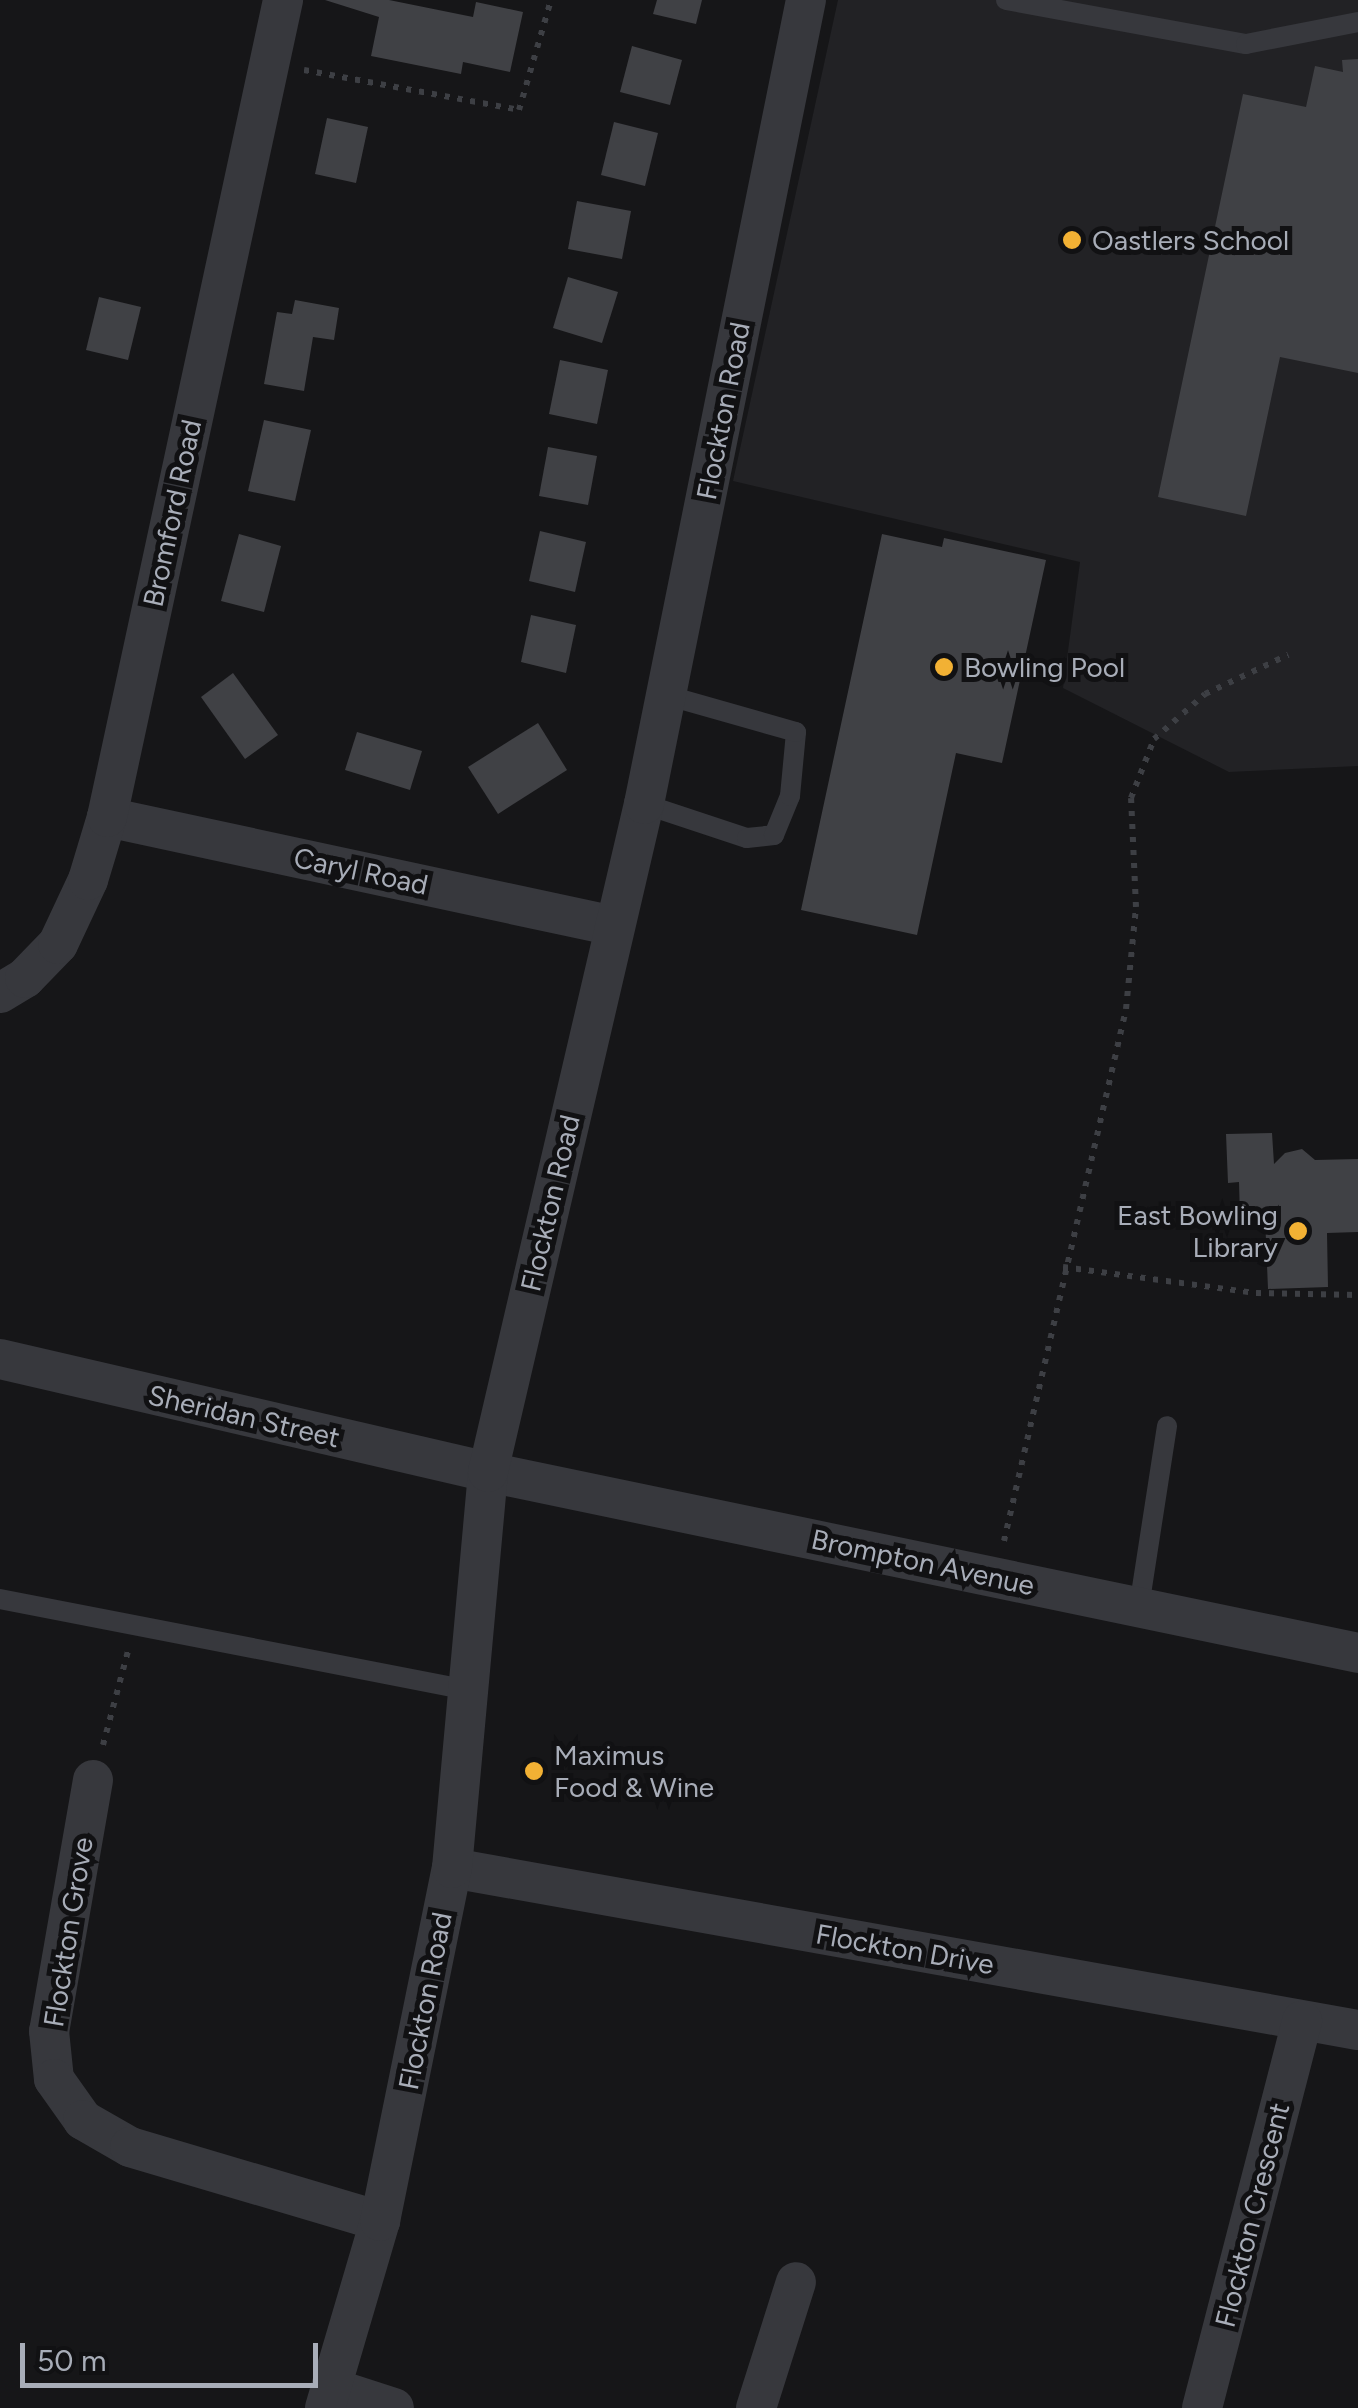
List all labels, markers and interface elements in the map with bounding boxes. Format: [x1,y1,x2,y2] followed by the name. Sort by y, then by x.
[1092,223,1289,257] place label: Oastlers School
[1061,229,1083,251] marker: Oastlers School
[689,319,757,503] street label: Flockton Road
[136,416,208,610] street label: Bromford Road
[964,650,1125,684] place label: Bowling Pool
[933,656,955,678] marker: Bowling Pool
[291,840,431,902] street label: Caryl Road
[513,1111,587,1295] street label: Flockton Road
[1117,1198,1278,1264] place label: East Bowling Library
[1287,1220,1309,1242] marker: East Bowling Library
[145,1378,343,1454] street label: Sheridan Street
[808,1522,1038,1602] street label: Brompton Avenue
[554,1738,714,1804] place label: Maximus Food & Wine
[523,1760,545,1782] marker: Maximus Food & Wine
[36,1835,100,2029] street label: Flockton Grove
[391,1909,459,2093] street label: Flockton Road
[813,1917,997,1981] street label: Flockton Drive
[1208,2099,1296,2331] street label: Flockton Crescent
[25,2323,322,2385] scale bar
[37,2342,106,2379] text: 50 m

